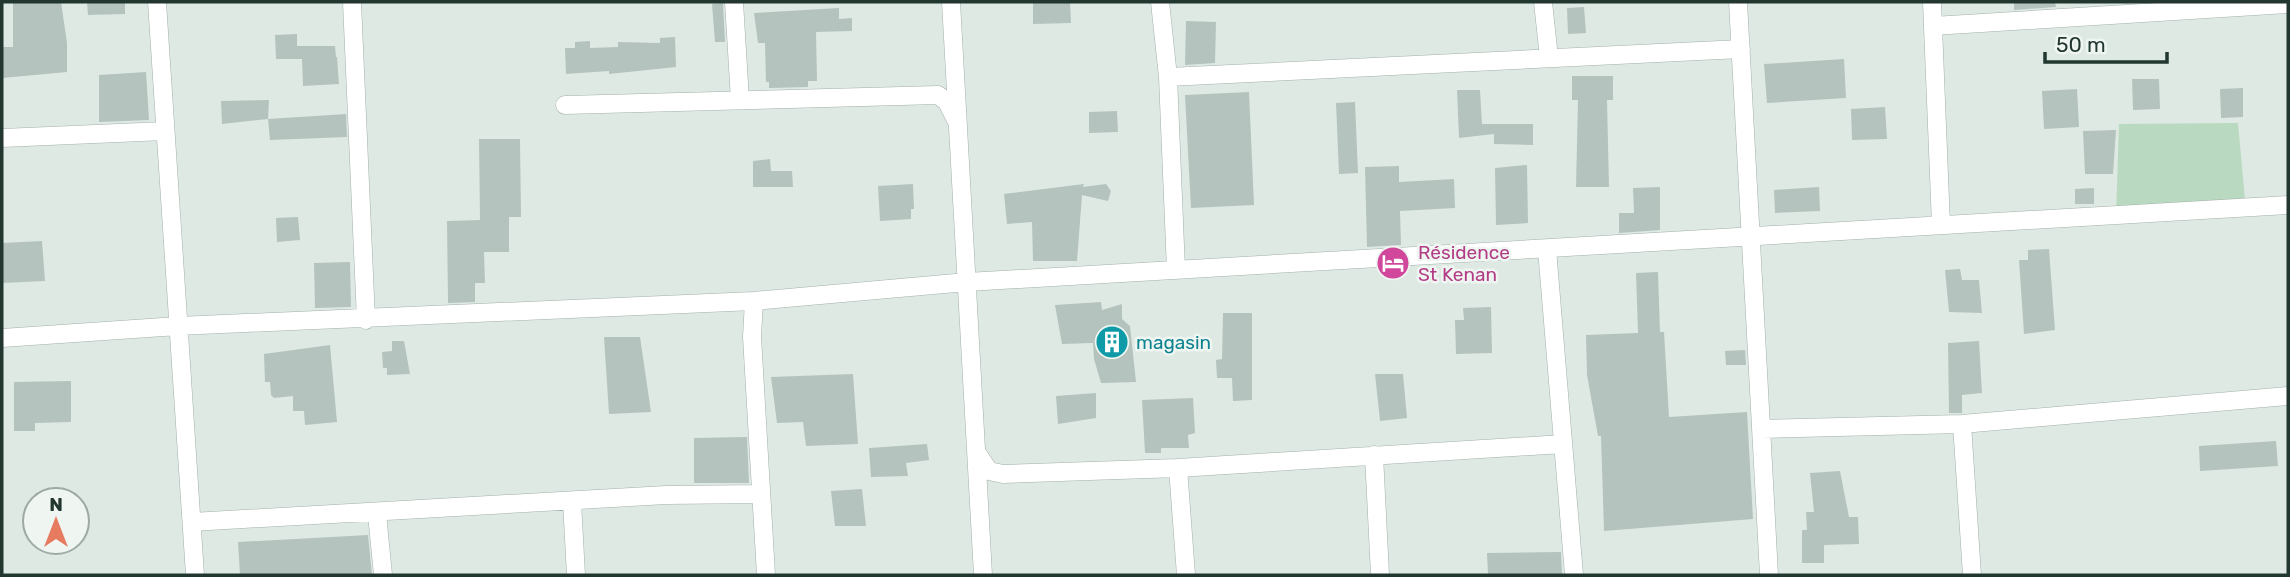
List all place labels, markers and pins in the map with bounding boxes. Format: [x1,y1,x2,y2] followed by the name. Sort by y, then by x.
[1418,241,1510,286] place label: Résidence St Kenan
[1374,244,1412,282] hotel icon: Résidence St Kenan
[1093,323,1131,361] building icon: magasin
[1136,331,1211,354] place label: magasin

